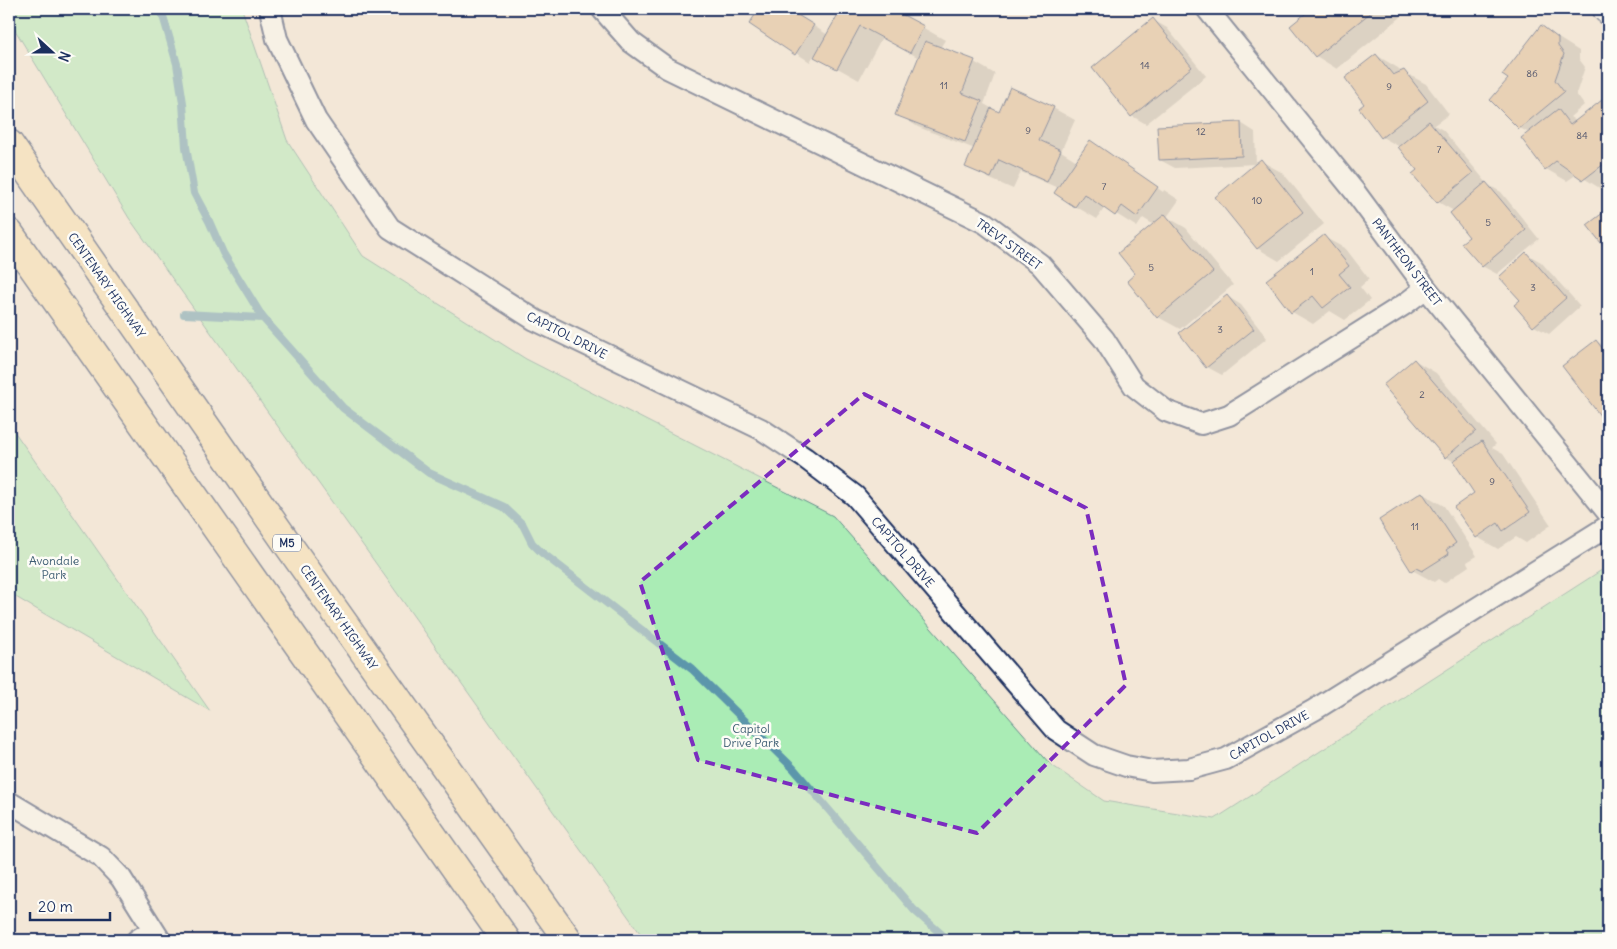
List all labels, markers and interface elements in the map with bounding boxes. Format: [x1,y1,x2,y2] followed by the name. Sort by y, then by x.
[28,28,78,78] north arrow
[54,49,74,64] text: N
[1140,59,1150,72] house number: 14
[1526,67,1538,80] house number: 86
[940,79,948,92] house number: 11
[1386,80,1392,93] house number: 9
[1025,124,1031,137] house number: 9
[1196,125,1206,138] house number: 12
[1576,129,1588,142] house number: 84
[1437,143,1442,156] house number: 7
[1102,180,1107,193] house number: 7
[1252,194,1262,207] house number: 10
[973,215,1045,273] street label: TREVI STREET
[1369,215,1445,309] street label: PANTHEON STREET
[1485,216,1491,229] house number: 5
[65,230,149,341] street label: CENTENARY HIGHWAY
[1148,261,1154,274] house number: 5
[1310,265,1314,278] house number: 1
[1530,281,1536,294] house number: 3
[524,308,610,362] street label: CAPITOL DRIVE
[1217,323,1223,336] house number: 3
[1419,388,1425,401] house number: 2
[1489,475,1495,488] house number: 9
[868,514,938,590] street label: CAPITOL DRIVE
[1411,520,1419,533] house number: 11
[273,534,301,552] road number: M5
[29,553,79,582] park label: Avondale Park
[297,562,381,673] street label: CENTENARY HIGHWAY
[1227,707,1311,763] street label: CAPITOL DRIVE
[723,721,779,750] park label: Capitol Drive Park
[30,889,110,921] scale bar
[38,897,73,916] text: 20 m

